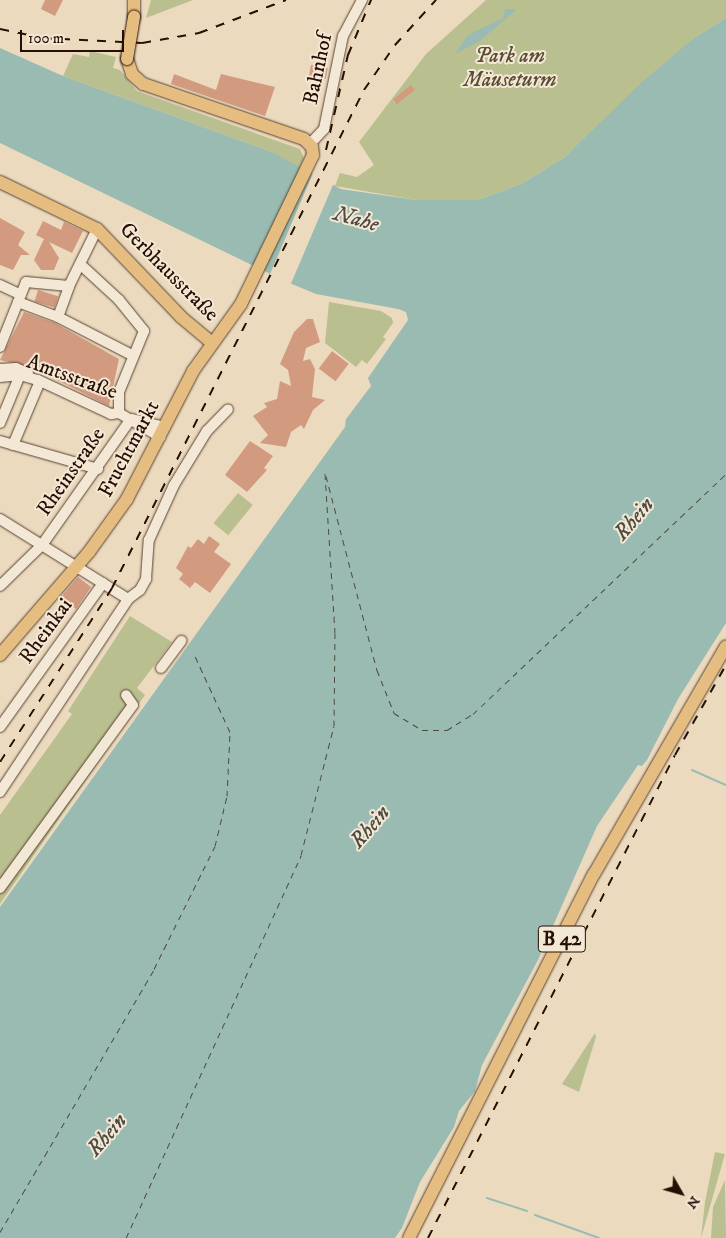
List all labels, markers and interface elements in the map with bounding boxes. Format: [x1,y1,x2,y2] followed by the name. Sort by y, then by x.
[22,20,126,52] scale bar
[28,29,64,48] text: 100 m
[298,31,338,107] street label: Bahnhof
[463,43,557,93] park label: Park am Mäuseturm
[330,200,382,238] water label: Nahe
[114,217,224,327] street label: Gerbhausstraße
[23,349,121,405] street label: Amtsstraße
[93,396,165,502] street label: Fruchtmarkt
[31,423,111,521] street label: Rheinstraße
[608,492,660,546] water label: Rhein
[14,593,78,669] street label: Rheinkai
[344,800,396,854] water label: Rhein
[537,922,587,956] road number: B 42
[81,1108,133,1162] water label: Rhein
[656,1168,706,1218] north arrow
[682,1192,703,1212] text: N

